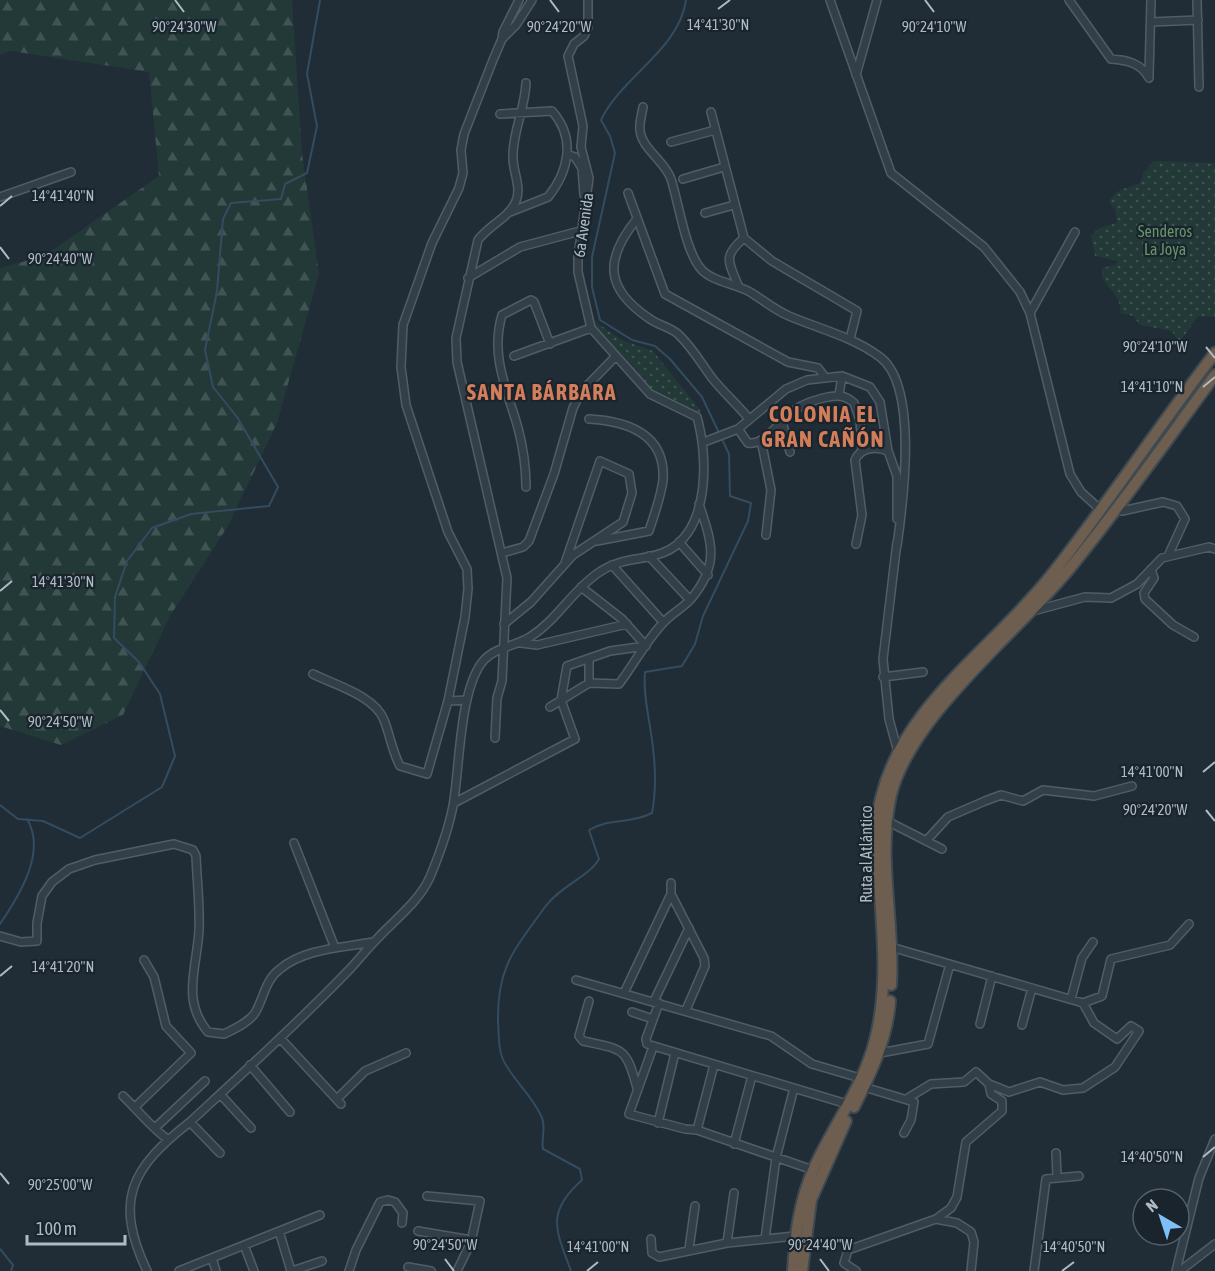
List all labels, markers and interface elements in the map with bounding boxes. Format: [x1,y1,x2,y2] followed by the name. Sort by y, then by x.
[687,16,749,33] text: 14°41'30"N
[152,18,216,35] text: 90°24'30"W
[527,18,591,35] text: 90°24'20"W
[902,18,966,35] text: 90°24'10"W
[32,187,94,204] text: 14°41'40"N
[570,191,596,259] street label: 6a Avenida
[1138,222,1193,259] park label: Senderos La Joya
[28,250,92,267] text: 90°24'40"W
[1123,338,1187,355] text: 90°24'10"W
[1121,378,1183,395] text: 14°41'10"N
[467,379,617,405] district label: SANTA BÁRBARA
[761,401,885,452] district label: COLONIA EL GRAN CAÑÓN
[32,573,94,590] text: 14°41'30"N
[28,713,92,730] text: 90°24'50"W
[1121,763,1183,780] text: 14°41'00"N
[1123,801,1187,818] text: 90°24'20"W
[857,805,875,903] street label: Ruta al Atlántico
[32,958,94,975] text: 14°41'20"N
[1121,1148,1183,1165] text: 14°40'50"N
[28,1176,92,1193] text: 90°25'00"W
[1131,1187,1191,1247] north arrow
[1142,1195,1161,1215] text: N
[27,1208,124,1246] scale bar
[36,1218,77,1239] text: 100 m
[413,1236,477,1253] text: 90°24'50"W
[788,1236,852,1253] text: 90°24'40"W
[567,1238,629,1255] text: 14°41'00"N
[1043,1238,1105,1255] text: 14°40'50"N

